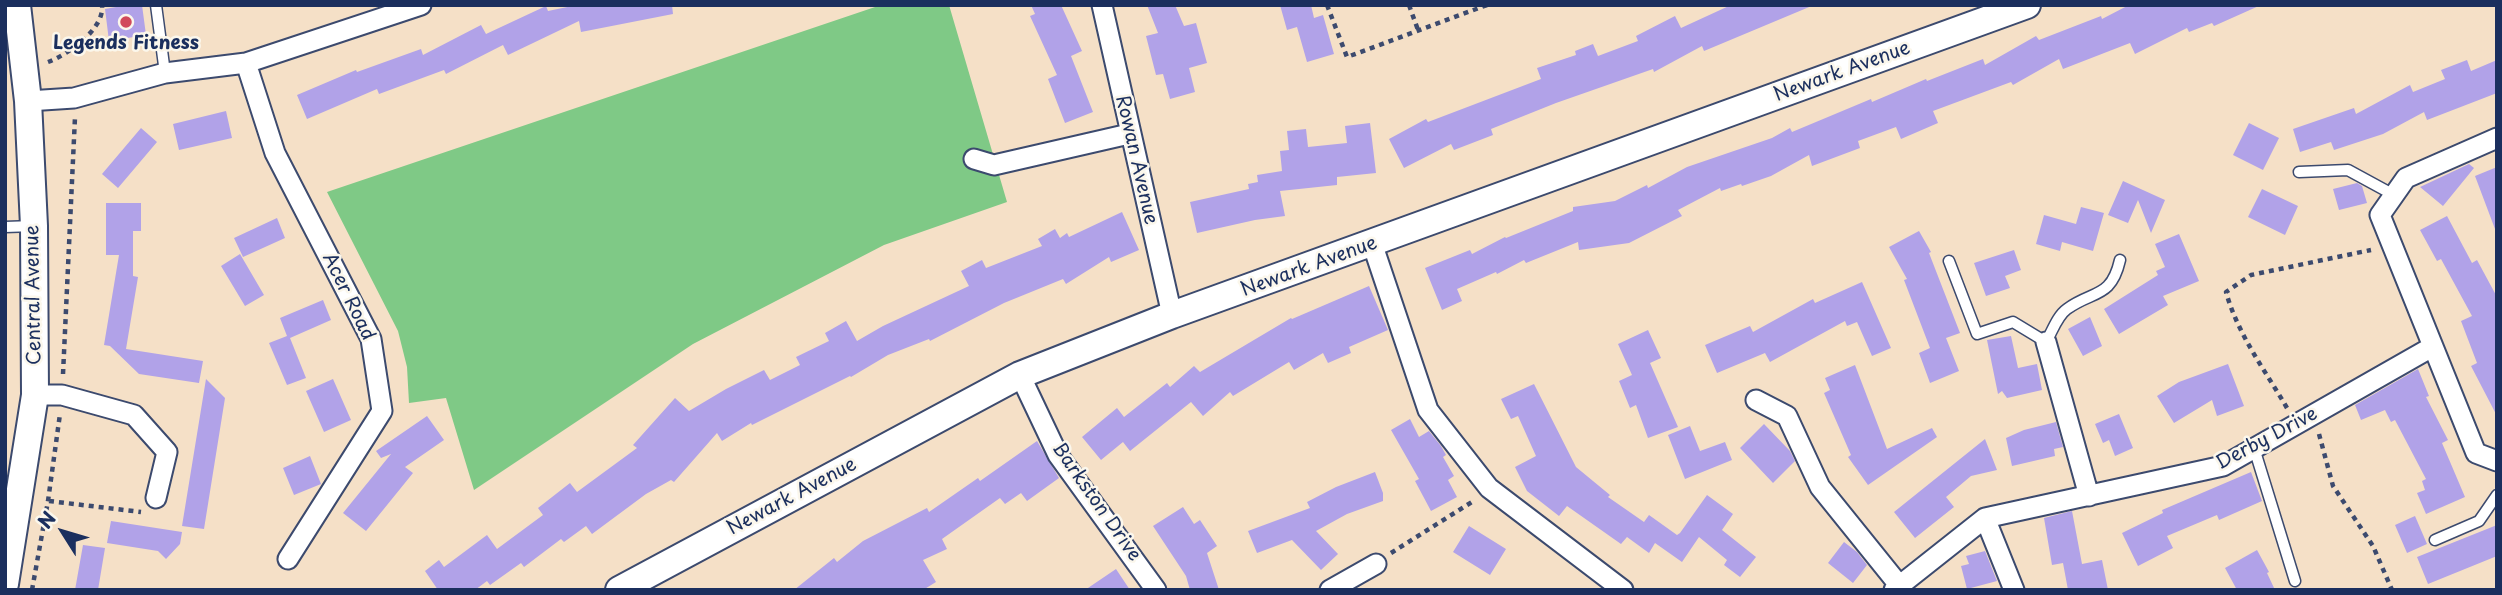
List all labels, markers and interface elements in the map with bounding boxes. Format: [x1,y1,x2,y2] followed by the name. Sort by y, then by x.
[118,14,134,30] marker: Legends Fitness
[53,33,199,55] place label: Legends Fitness
[1771,37,1913,107] street label: Newark Avenue
[1110,93,1162,227] street label: Rowan Avenue
[21,225,47,365] street label: Central Avenue
[1238,232,1380,302] street label: Newark Avenue
[317,249,379,345] street label: Acer Road
[2212,403,2322,475] street label: Derby Drive
[1047,438,1145,566] street label: Barkston Drive
[723,453,861,541] street label: Newark Avenue
[28,497,98,567] north arrow
[31,505,62,534] text: N

